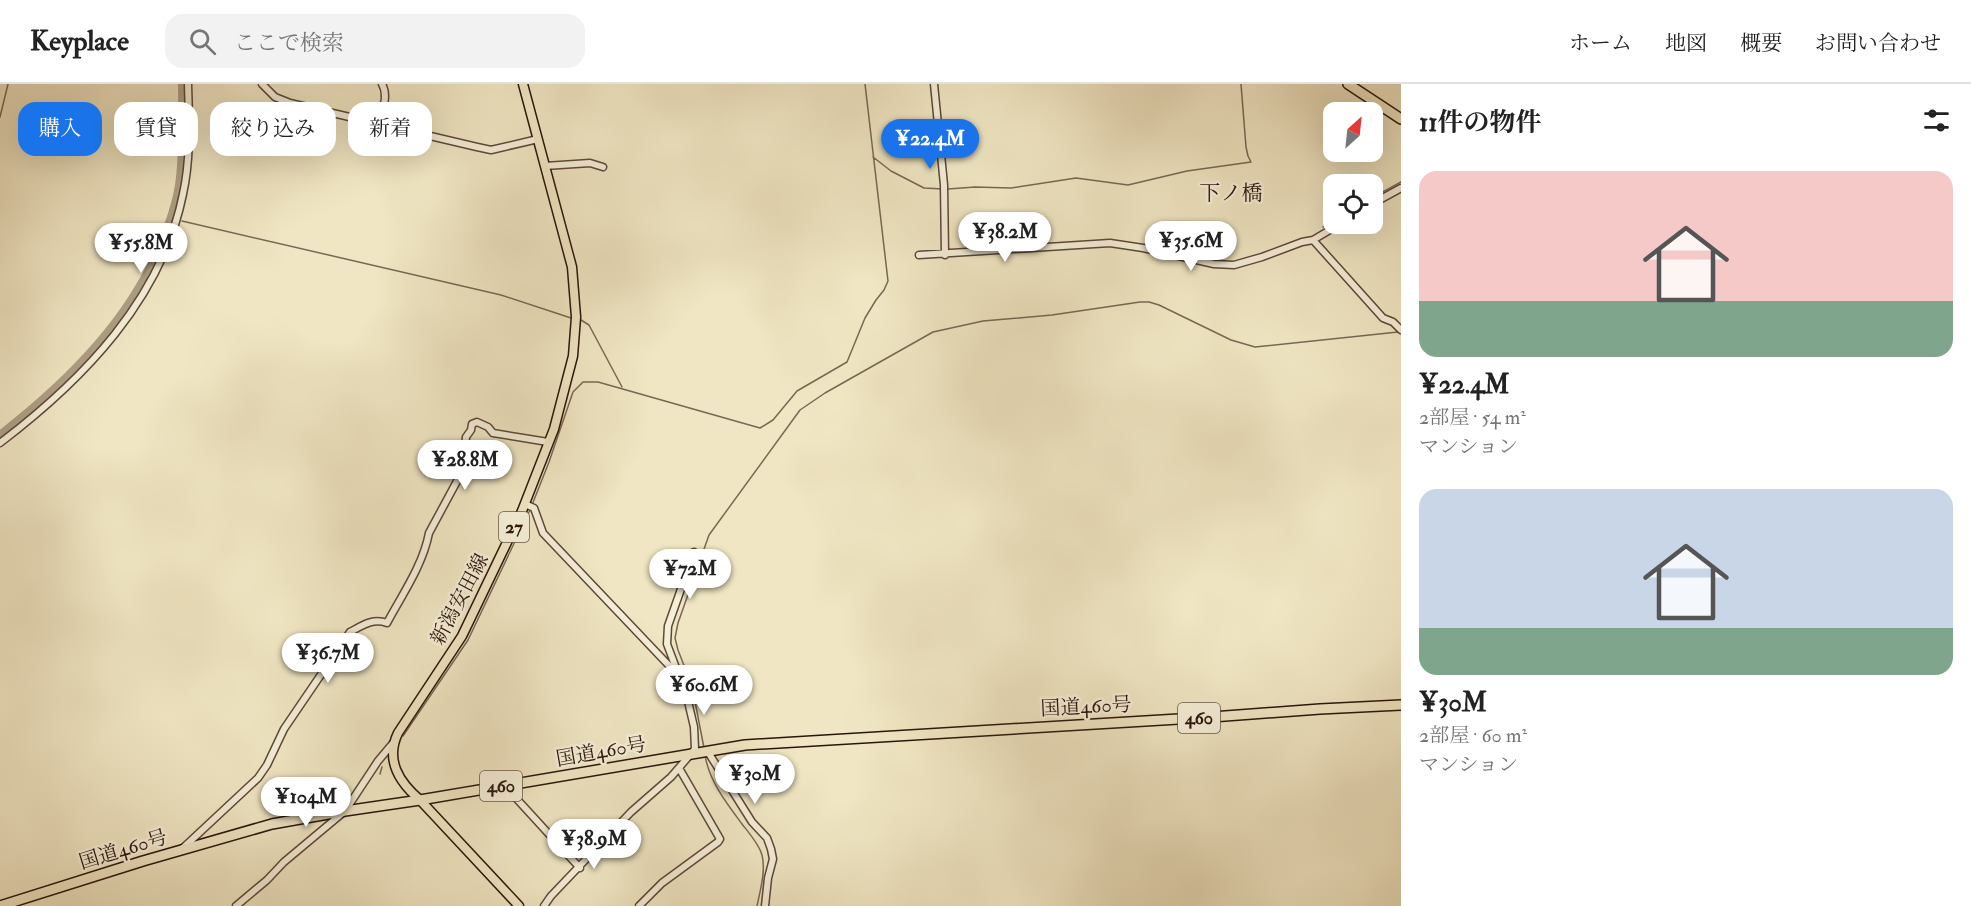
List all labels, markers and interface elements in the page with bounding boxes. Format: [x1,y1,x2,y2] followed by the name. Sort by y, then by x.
[165,14,585,68] search box
[30,24,129,59] text: Keyplace
[186,25,219,58] icon: search
[234,29,344,57] text: ここで検索
[1569,30,1632,57] text: ホーム
[1665,30,1707,57] text: 地図
[1740,30,1782,57] text: 概要
[1815,30,1941,57] text: お問い合わせ
[18,102,102,156] chip: 購入
[114,102,198,156] chip: 賃貸
[210,102,336,156] chip: 絞り込み
[348,102,432,156] chip: 新着
[1323,102,1383,162] north arrow
[1323,102,1383,234] map controls
[1920,104,1953,137] icon: filters
[1419,107,1542,139] text: 11件の物件
[881,119,979,170] pin: ¥22.4M
[895,126,965,151] text: ¥22.4M
[1323,174,1383,234] button: locate
[1200,180,1263,207] district label: 下ノ橋
[1632,210,1740,318] icon: home
[956,212,1054,263] pin: ¥38.2M
[972,219,1038,244] text: ¥38.2M
[1142,221,1240,272] pin: ¥35.6M
[92,223,190,274] pin: ¥55.8M
[1159,228,1223,253] text: ¥35.6M
[109,230,173,255] text: ¥55.8M
[1419,369,1510,401] text: ¥22.4M
[1419,405,1526,430] text: 2部屋 · 54 m²
[1419,434,1518,459] text: マンション
[416,440,514,491] pin: ¥28.8M
[431,447,499,472] text: ¥28.8M
[499,512,529,542] road number: 27
[1632,528,1740,636] icon: home
[425,549,494,649] street label: 新潟安田線
[654,549,726,600] pin: ¥72M
[663,556,717,581] text: ¥72M
[279,633,377,684] pin: ¥36.7M
[296,640,360,665] text: ¥36.7M
[655,665,753,716] pin: ¥60.6M
[670,672,738,697] text: ¥60.6M
[1419,687,1487,719] text: ¥30M
[1040,692,1132,721] street label: 国道460号
[1178,703,1220,733] road number: 460
[1419,723,1527,748] text: 2部屋 · 60 m²
[554,731,648,772] street label: 国道460号
[1419,752,1518,777] text: マンション
[719,754,791,805] pin: ¥30M
[729,761,781,786] text: ¥30M
[480,771,522,801] road number: 460
[264,777,348,828] pin: ¥104M
[275,784,337,809] text: ¥104M
[545,819,643,870] pin: ¥38.9M
[76,824,170,875] street label: 国道460号
[561,826,627,851] text: ¥38.9M

